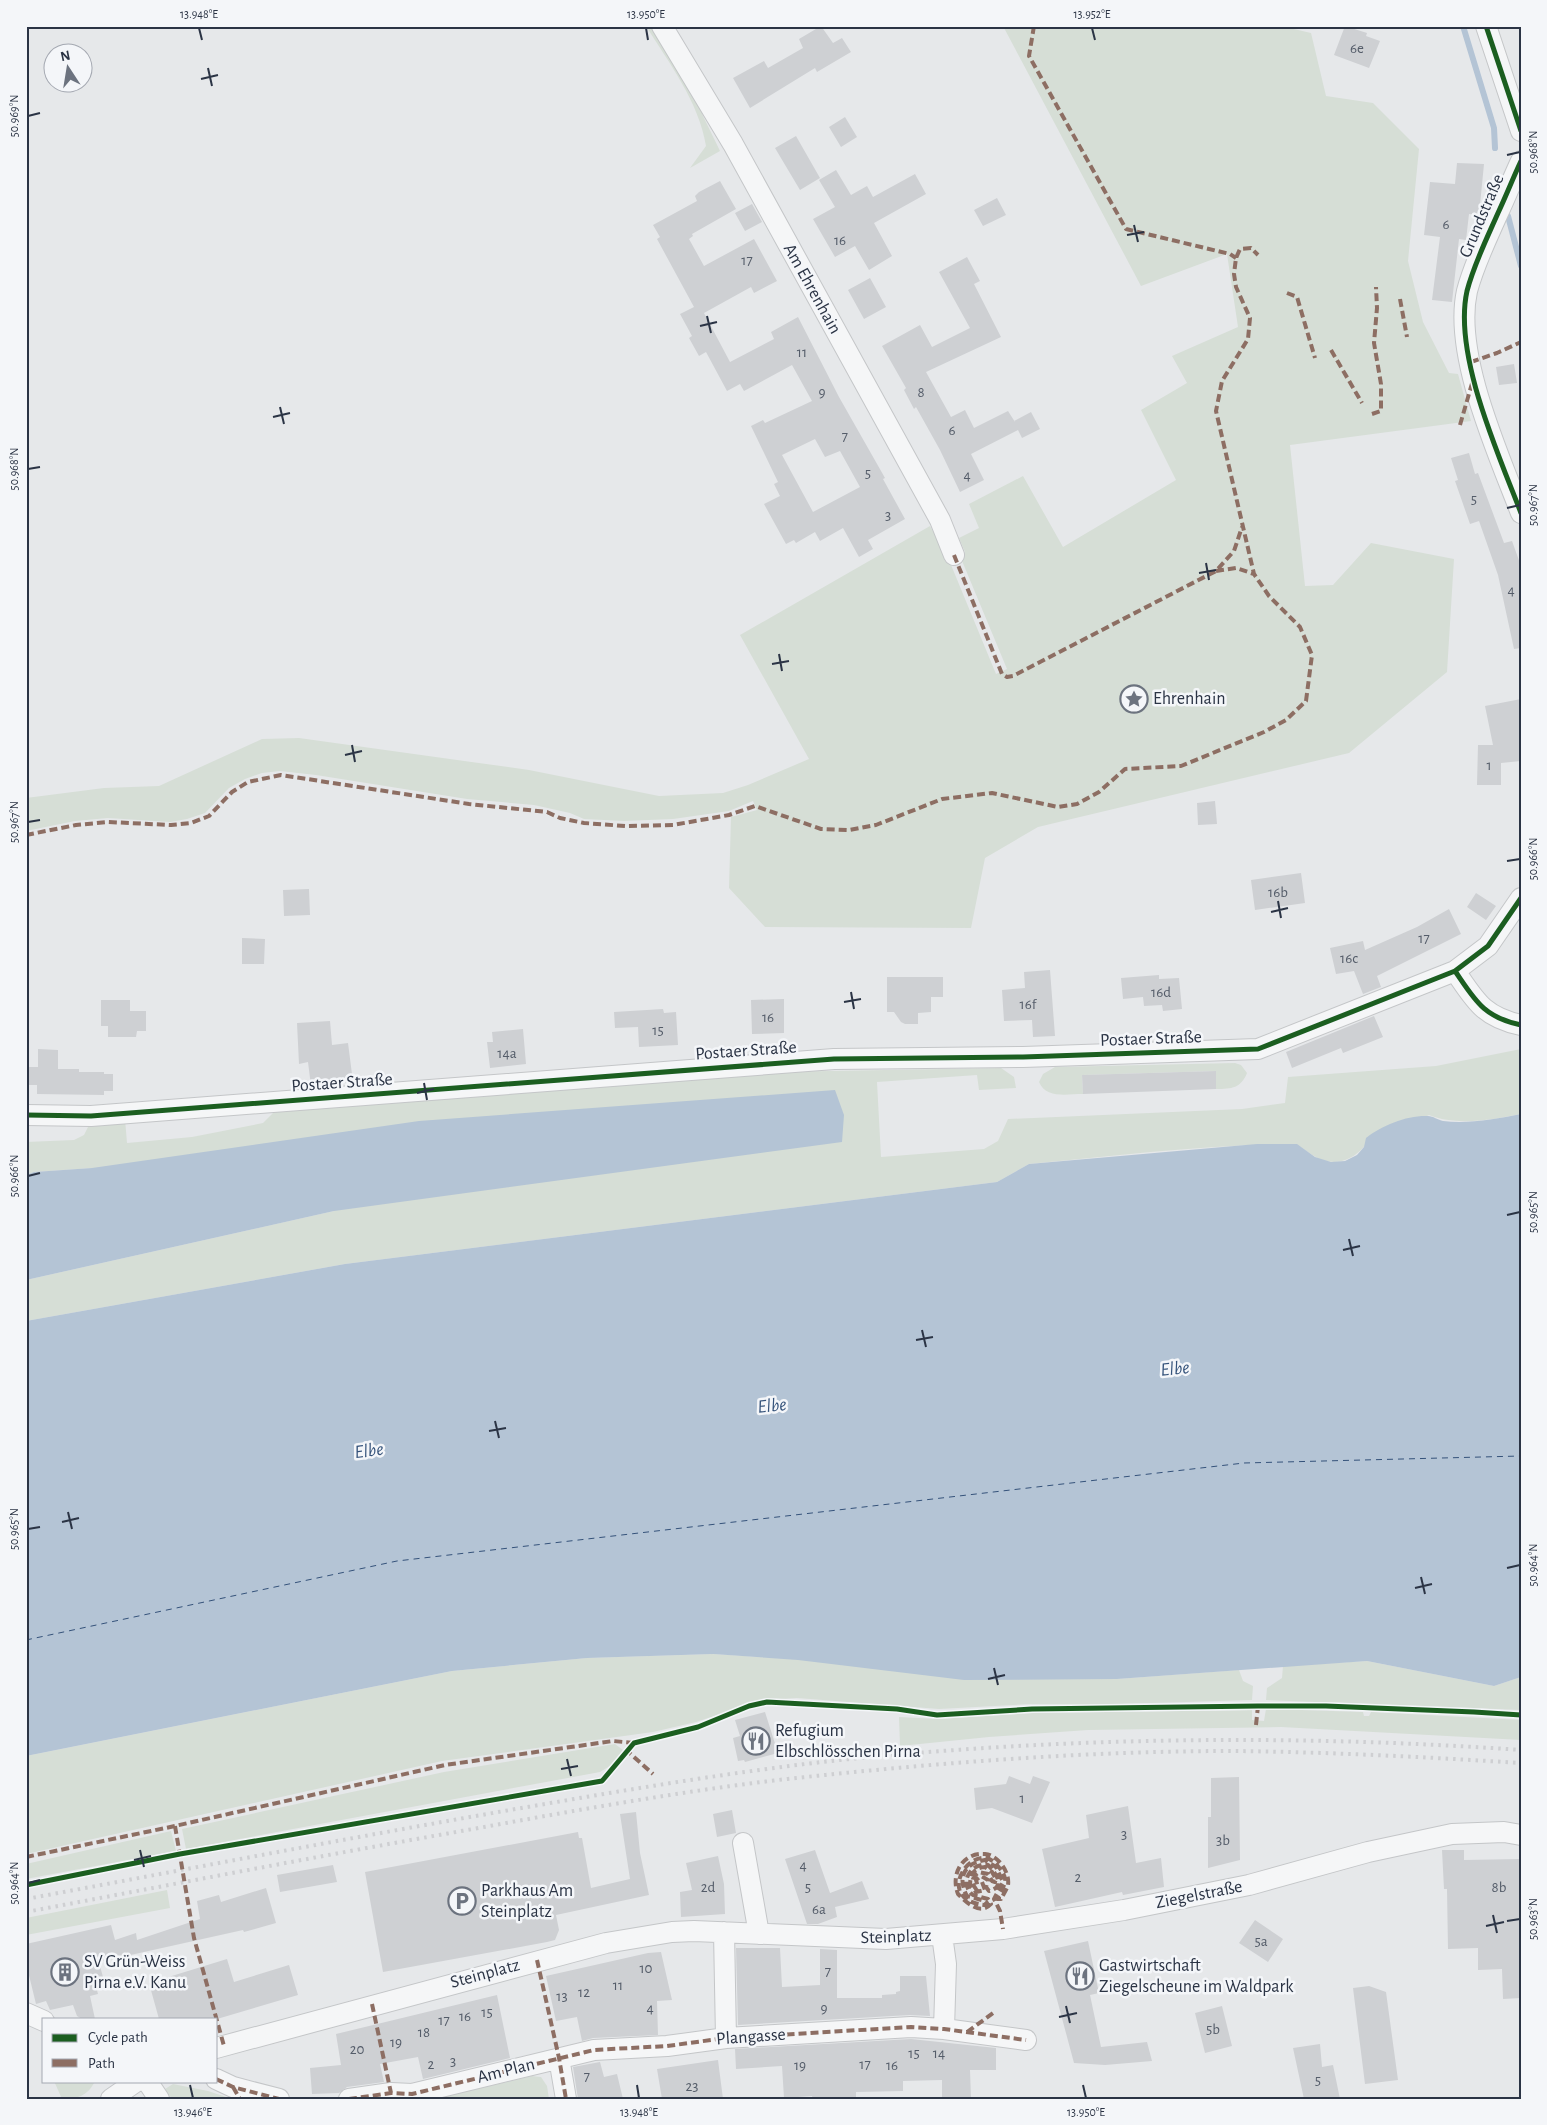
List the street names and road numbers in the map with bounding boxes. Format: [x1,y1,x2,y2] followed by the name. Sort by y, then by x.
[1456,172,1508,260] street label: Grundstraße
[780,241,844,337] street label: Am Ehrenhain
[1100,1028,1202,1050] street label: Postaer Straße
[695,1038,797,1064] street label: Postaer Straße
[291,1070,393,1096] street label: Postaer Straße
[1154,1878,1244,1912] street label: Ziegelstraße
[860,1927,932,1947] street label: Steinplatz
[448,1956,522,1992] street label: Steinplatz
[716,2026,786,2048] street label: Plangasse
[475,2055,537,2087] street label: Am Plan

